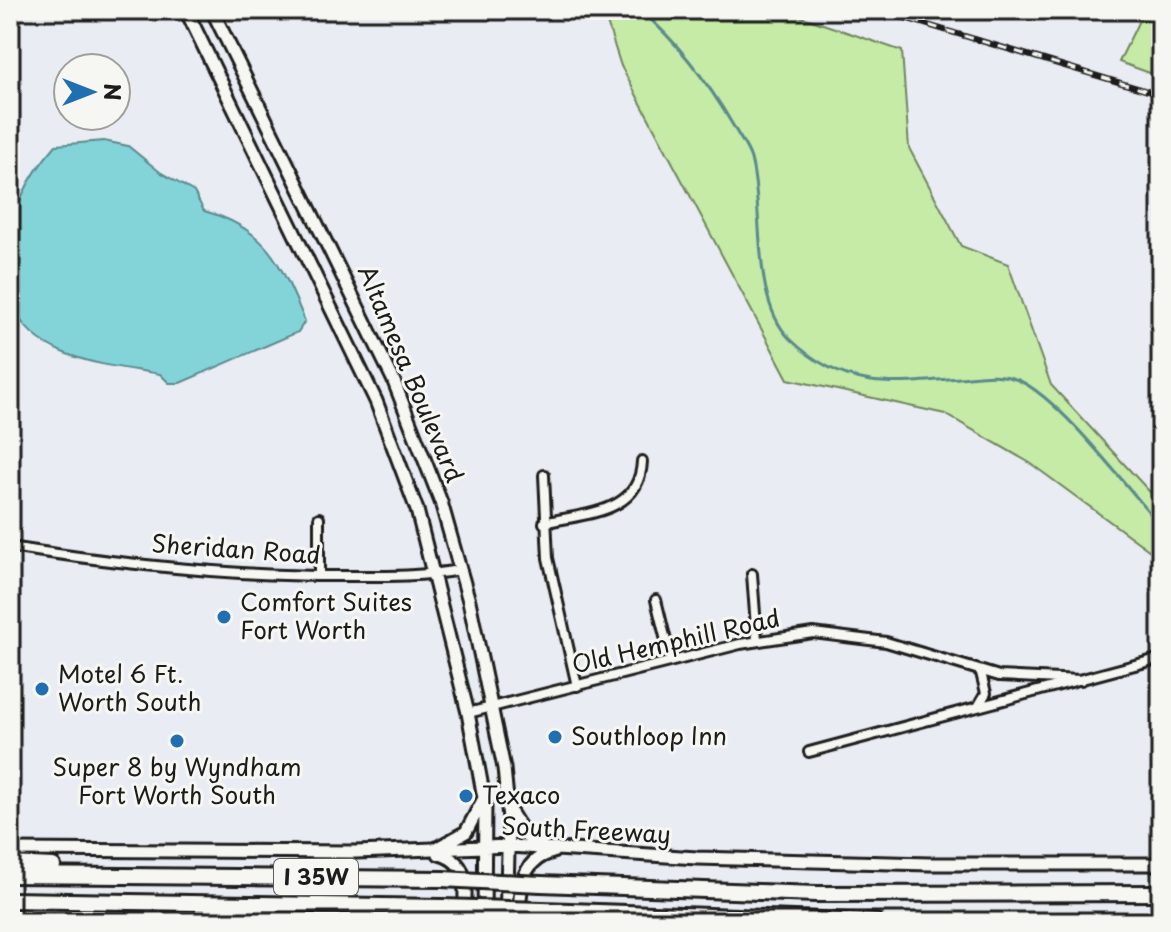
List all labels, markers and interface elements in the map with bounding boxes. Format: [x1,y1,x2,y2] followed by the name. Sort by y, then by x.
[52,52,132,132] north arrow
[97,83,130,101] text: N
[350,259,474,488] street label: Altamesa Boulevard
[150,524,322,572] street label: Sheridan Road
[240,583,412,647] place label: Comfort Suites Fort Worth
[568,599,783,682] street label: Old Hemphill Road
[215,608,233,626] marker: Comfort Suites Fort Worth
[58,655,201,719] place label: Motel 6 Ft. Worth South
[33,680,51,698] marker: Motel 6 Ft. Worth South
[571,717,727,753] place label: Southloop Inn
[546,728,564,746] marker: Southloop Inn
[168,732,186,750] marker: Super 8 by Wyndham Fort Worth South
[52,748,302,812] place label: Super 8 by Wyndham Fort Worth South
[482,776,560,812] place label: Texaco
[457,787,475,805] marker: Texaco
[500,807,672,851] street label: South Freeway
[274,859,358,895] road number: I 35W

